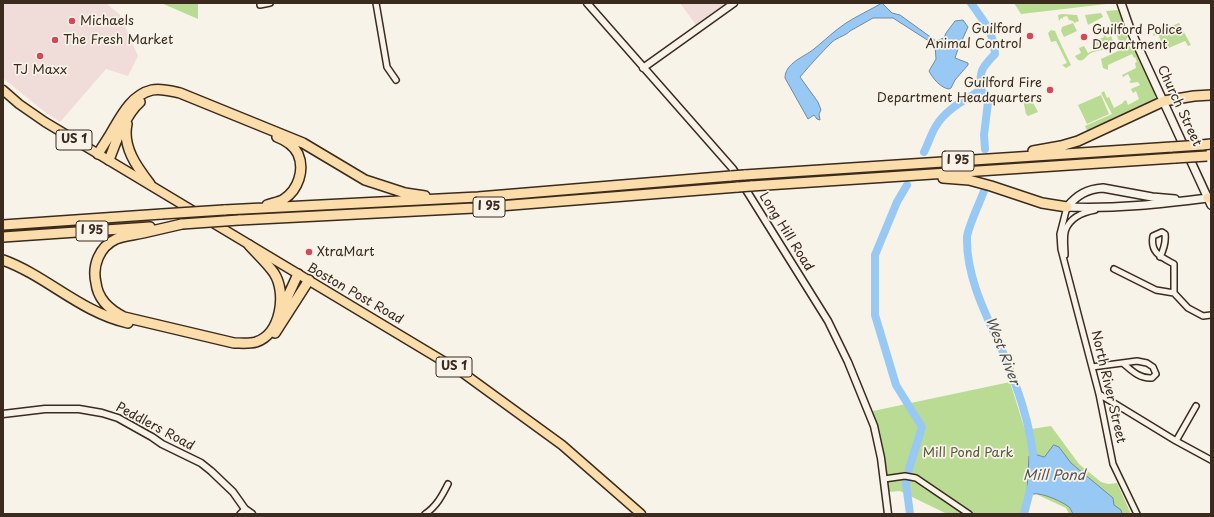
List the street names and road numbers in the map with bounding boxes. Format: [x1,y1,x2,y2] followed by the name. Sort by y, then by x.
[1153,63,1205,149] street label: Church Street
[56,130,92,150] road number: US 1
[942,151,974,171] road number: I 95
[756,190,816,274] street label: Long Hill Road
[473,197,505,217] road number: I 95
[76,221,108,241] road number: I 95
[304,260,406,328] street label: Boston Post Road
[1087,329,1129,445] street label: North River Street
[436,357,472,377] road number: US 1
[113,400,197,454] street label: Peddlers Road

